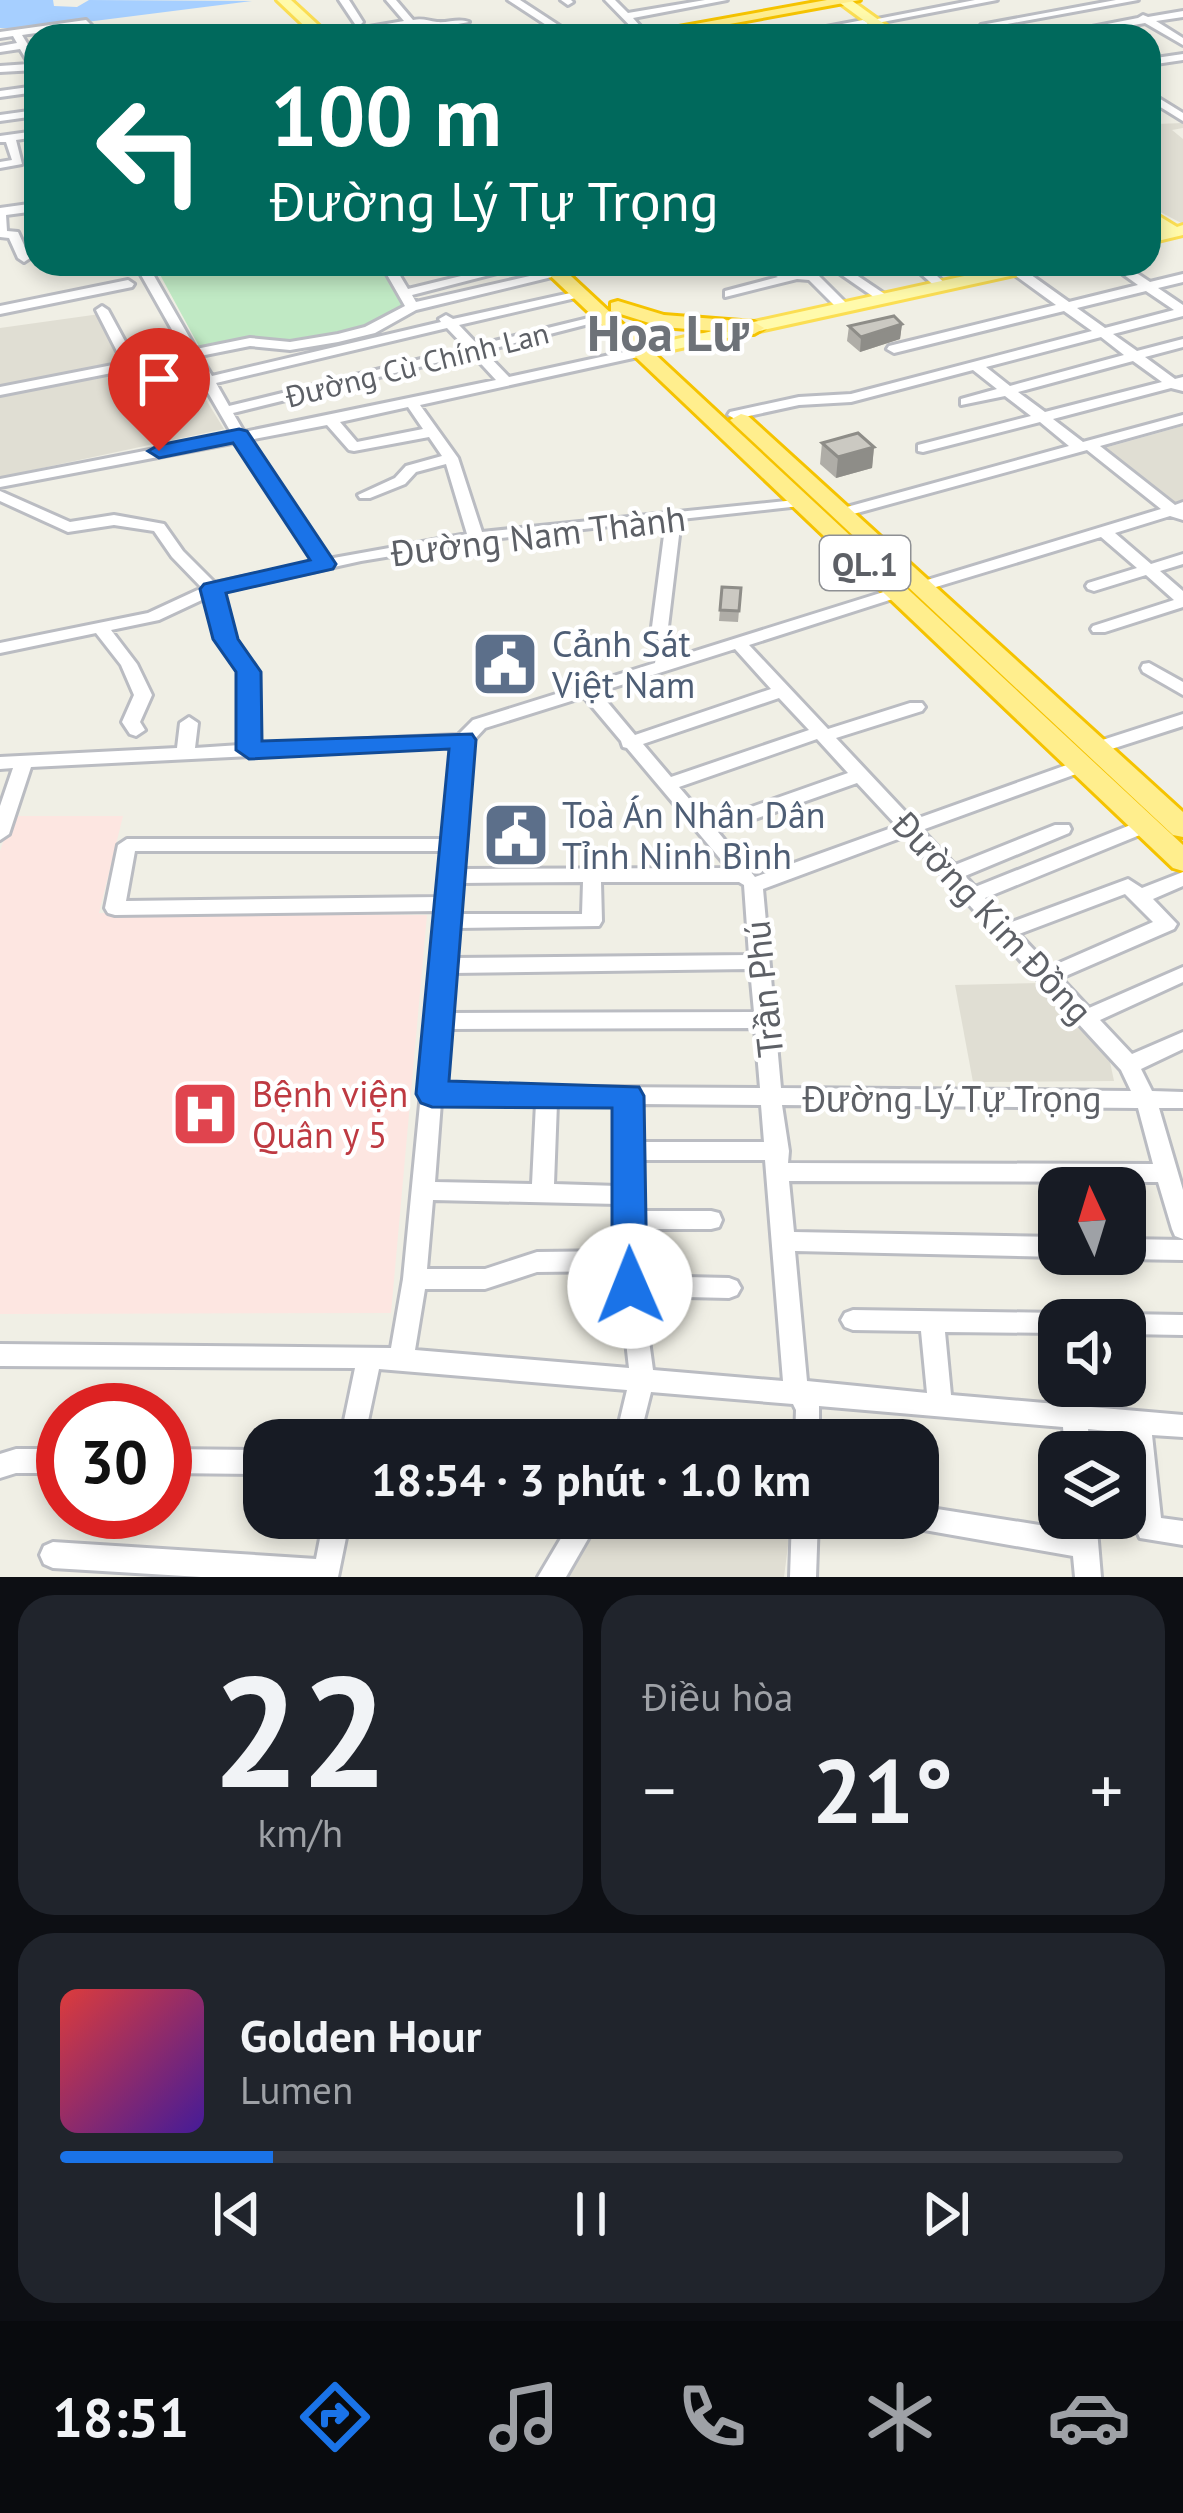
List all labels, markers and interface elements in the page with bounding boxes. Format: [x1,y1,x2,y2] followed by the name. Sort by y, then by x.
[270,60,502,169] text: 100 m
[72,72,228,228] icon: left
[270,166,719,236] text: Đường Lý Tự Trọng
[587,299,749,365] district label: Hoa Lư
[280,312,553,416] street label: Đường Cù Chính Lan
[108,328,210,451] pin
[126,346,192,412] icon: arrive
[387,494,688,577] street label: Đường Nam Thành
[820,536,910,590] road number: QL.1
[551,620,695,708] place label: Cảnh Sát Việt Nam
[470,629,540,699] public building icon: Cảnh Sát Việt Nam
[562,791,826,879] place label: Toà Án Nhân Dân Tỉnh Ninh Bình
[481,800,551,870] public building icon: Toà Án Nhân Dân Tỉnh Ninh Bình
[882,800,1103,1033] street label: Đường Kim Đồng
[732,918,794,1060] street label: Trần Phú
[252,1070,408,1158] place label: Bệnh viện Quân y 5
[801,1075,1102,1122] street label: Đường Lý Tự Trọng
[170,1079,240,1149] hospital icon: Bệnh viện Quân y 5
[1038,1167,1146,1275] north arrow
[1038,1167,1146,1539] map controls
[567,1223,693,1349] position arrow
[1038,1299,1146,1407] button: sound
[36,1383,192,1539] speed limit sign: 30
[1038,1431,1146,1539] button: layers
[371,1450,811,1508] text: 18:54 · 3 phút · 1.0 km
[212,1628,389,1830] text: 22
[643,1671,793,1722] text: Điều hòa
[812,1731,953,1848] text: 21°
[643,1747,676,1832] text: −
[1090,1747,1123,1832] text: +
[258,1807,343,1858] text: km/h
[240,2006,481,2064] text: Golden Hour
[240,2064,353,2115] text: Lumen
[204,2181,270,2247] icon: previous
[558,2181,624,2247] icon: pause
[913,2181,979,2247] icon: next
[293,2375,377,2459] icon: directions
[482,2375,566,2459] icon: music
[670,2375,754,2459] icon: phone
[858,2375,942,2459] icon: climate
[1047,2375,1131,2459] icon: car
[52,2382,189,2452] text: 18:51

